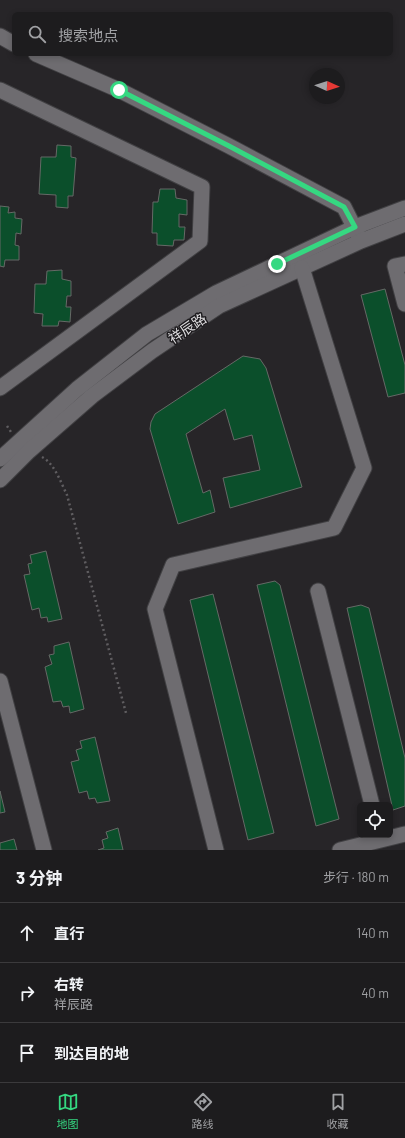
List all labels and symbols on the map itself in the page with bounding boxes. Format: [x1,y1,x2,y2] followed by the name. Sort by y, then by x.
[309,68,345,104] north arrow
[110,81,128,99] route start
[268,255,286,273] route end
[165,309,209,347] street label: 祥辰路

